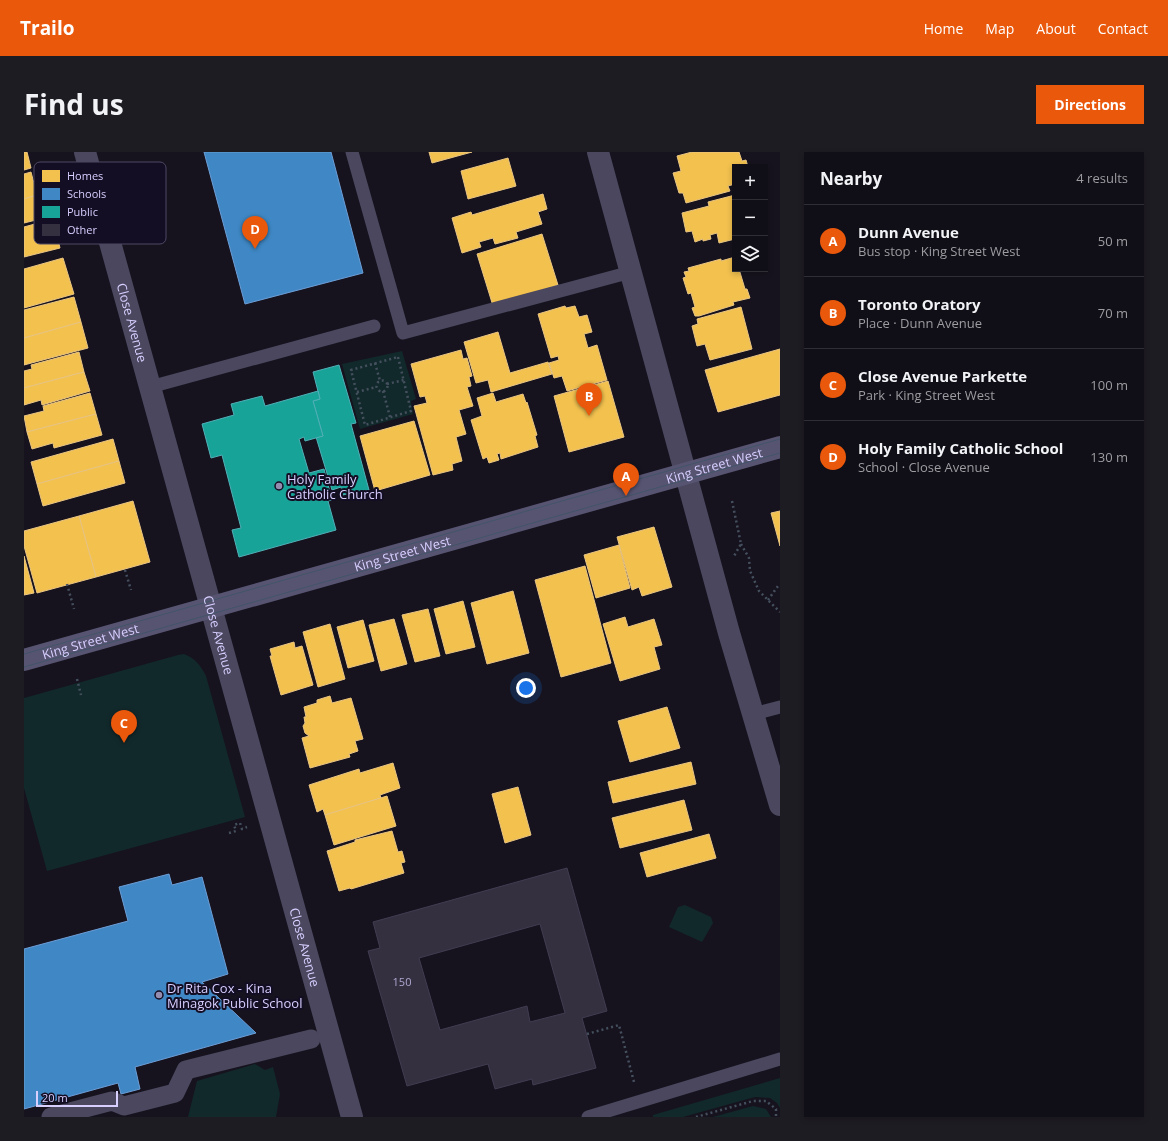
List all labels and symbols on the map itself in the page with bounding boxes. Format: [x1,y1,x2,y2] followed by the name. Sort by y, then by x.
[34,162,166,244] legend
[67,168,103,183] text: Homes
[67,186,106,201] text: Schools
[67,204,98,219] text: Public
[242,216,268,249] pin: D
[67,222,97,237] text: Other
[113,281,152,364] street label: Close Avenue
[576,383,602,416] pin: B
[664,443,765,488] street label: King Street West
[613,463,639,496] pin: A
[287,470,383,503] place label: Holy Family Catholic Church
[274,481,284,491] marker: Holy Family Catholic Church
[352,531,453,576] street label: King Street West
[199,593,238,677] street label: Close Avenue
[40,619,141,663] street label: King Street West
[516,678,536,698] your location
[111,710,137,743] pin: C
[285,905,325,989] street label: Close Avenue
[393,974,411,989] house number: 150
[167,979,302,1012] place label: Dr Rita Cox - Kina Minagok Public School
[154,990,164,1000] marker: Dr Rita Cox - Kina Minagok Public School
[36,1089,118,1108] scale bar

